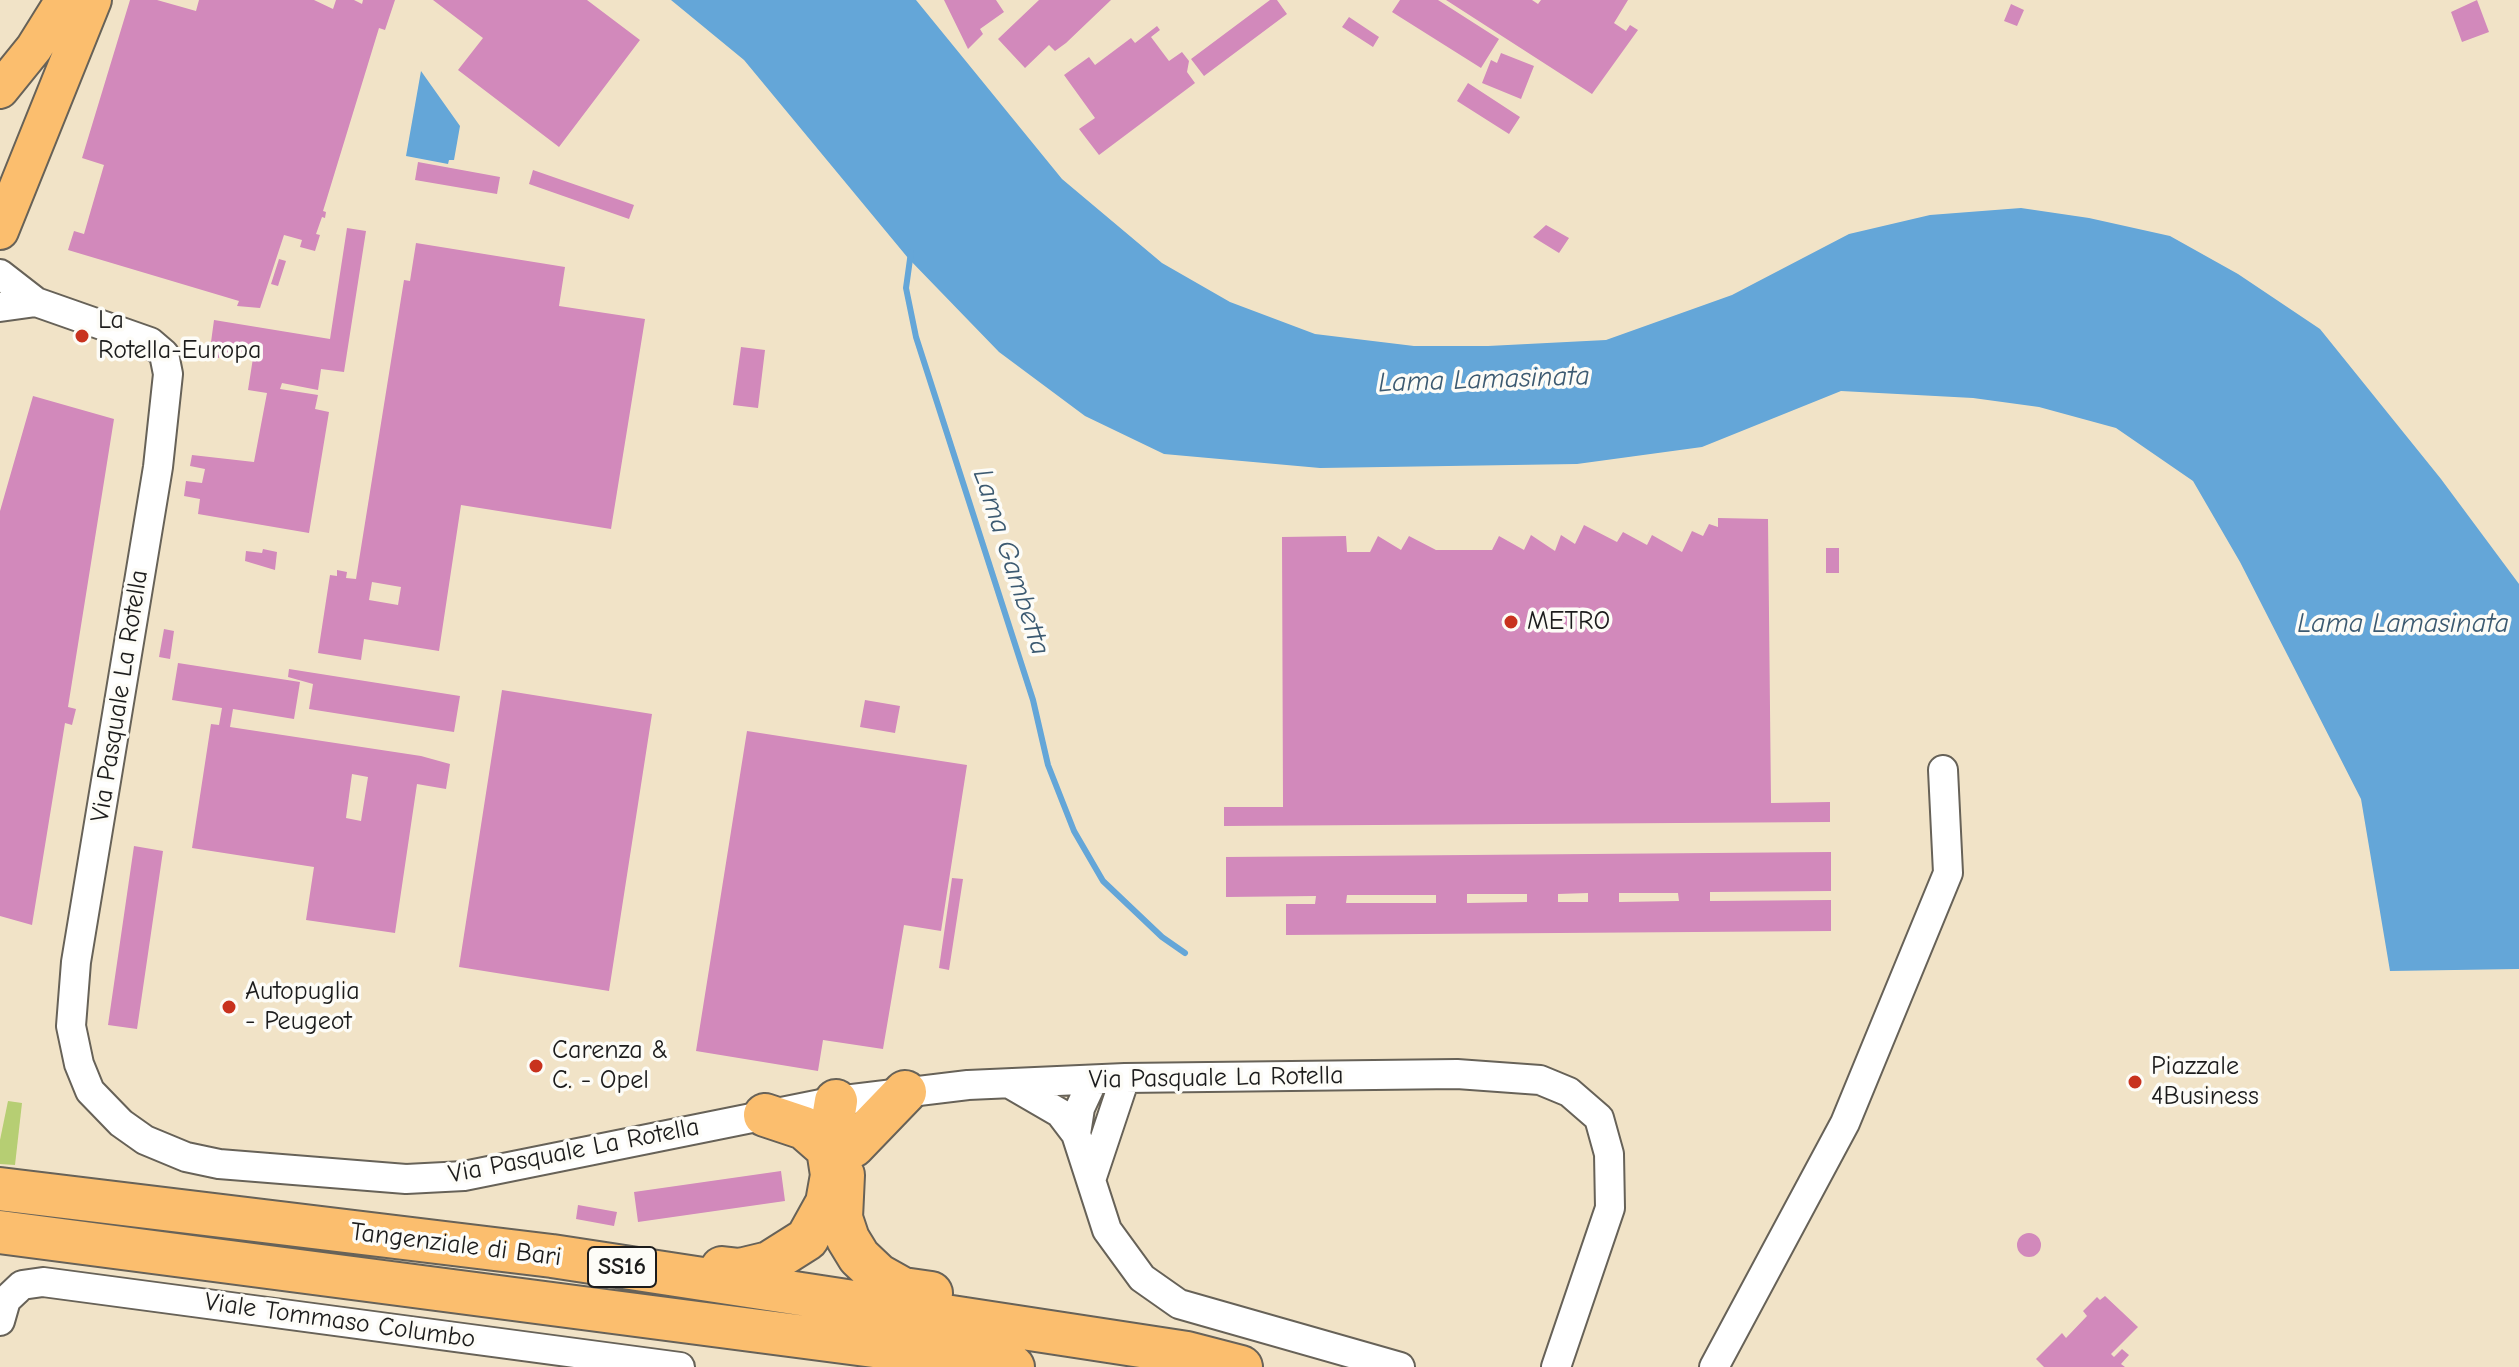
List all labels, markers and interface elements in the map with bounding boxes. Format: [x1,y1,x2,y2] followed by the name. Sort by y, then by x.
[98,305,261,366] place label: La Rotella-Europa
[73,327,91,345] marker: La Rotella-Europa
[1378,360,1590,400] water label: Lama Lamasinata
[965,465,1057,659] water label: Lama Gambetta
[85,568,155,824] street label: Via Pasquale La Rotella
[1527,606,1610,638] place label: METRO
[2297,607,2509,641] water label: Lama Lamasinata
[1502,613,1520,631] marker: METRO
[245,976,360,1038] place label: Autopuglia - Peugeot
[220,998,238,1016] marker: Autopuglia - Peugeot
[552,1035,668,1096] place label: Carenza & C. - Opel
[2151,1051,2259,1112] place label: Piazzale 4Business
[527,1057,545,1075] marker: Carenza & C. - Opel
[1088,1060,1344,1096] street label: Via Pasquale La Rotella
[2126,1073,2144,1091] marker: Piazzale 4Business
[446,1111,702,1191] street label: Via Pasquale La Rotella
[349,1217,563,1273] street label: Tangenziale di Bari
[588,1247,656,1287] road number: SS16
[203,1287,477,1355] street label: Viale Tommaso Columbo

